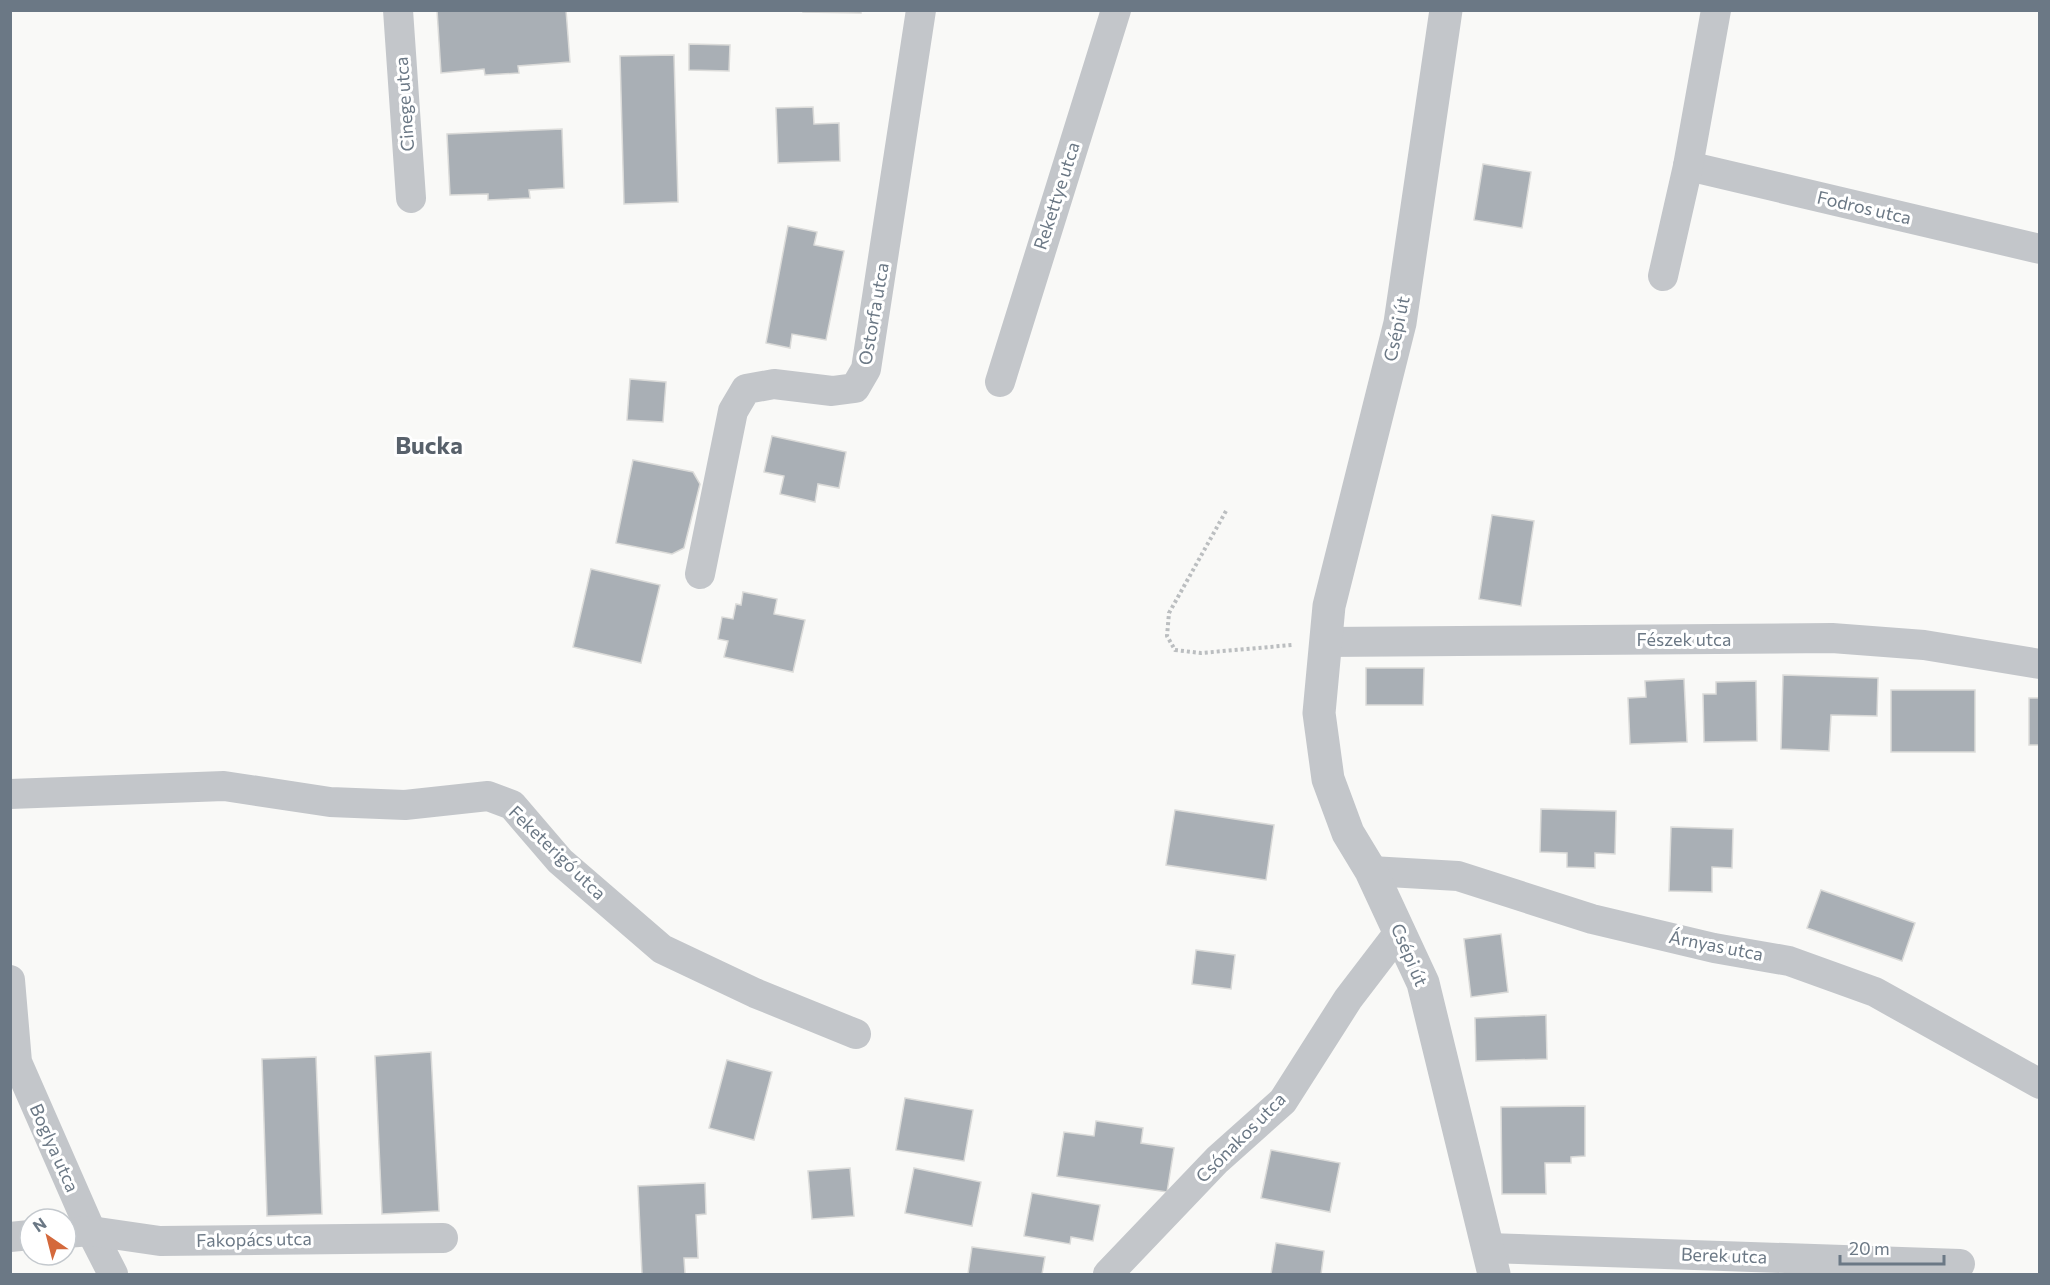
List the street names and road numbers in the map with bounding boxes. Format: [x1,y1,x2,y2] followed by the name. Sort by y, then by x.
[390,56,418,152] street label: Cinege utca
[1028,139,1084,252] street label: Rekettye utca
[1815,186,1913,229] street label: Fodros utca
[853,261,893,367] street label: Ostorfa utca
[1378,294,1414,363] street label: Csépi út
[1637,628,1731,650] street label: Fészek utca
[505,801,611,904] street label: Feketerigó utca
[1387,920,1433,989] street label: Csépi út
[1667,925,1765,965] street label: Árnyas utca
[1191,1088,1290,1187] street label: Csónakos utca
[26,1100,84,1195] street label: Boglya utca
[196,1227,312,1251] street label: Fakopács utca
[1681,1243,1768,1268] street label: Berek utca

